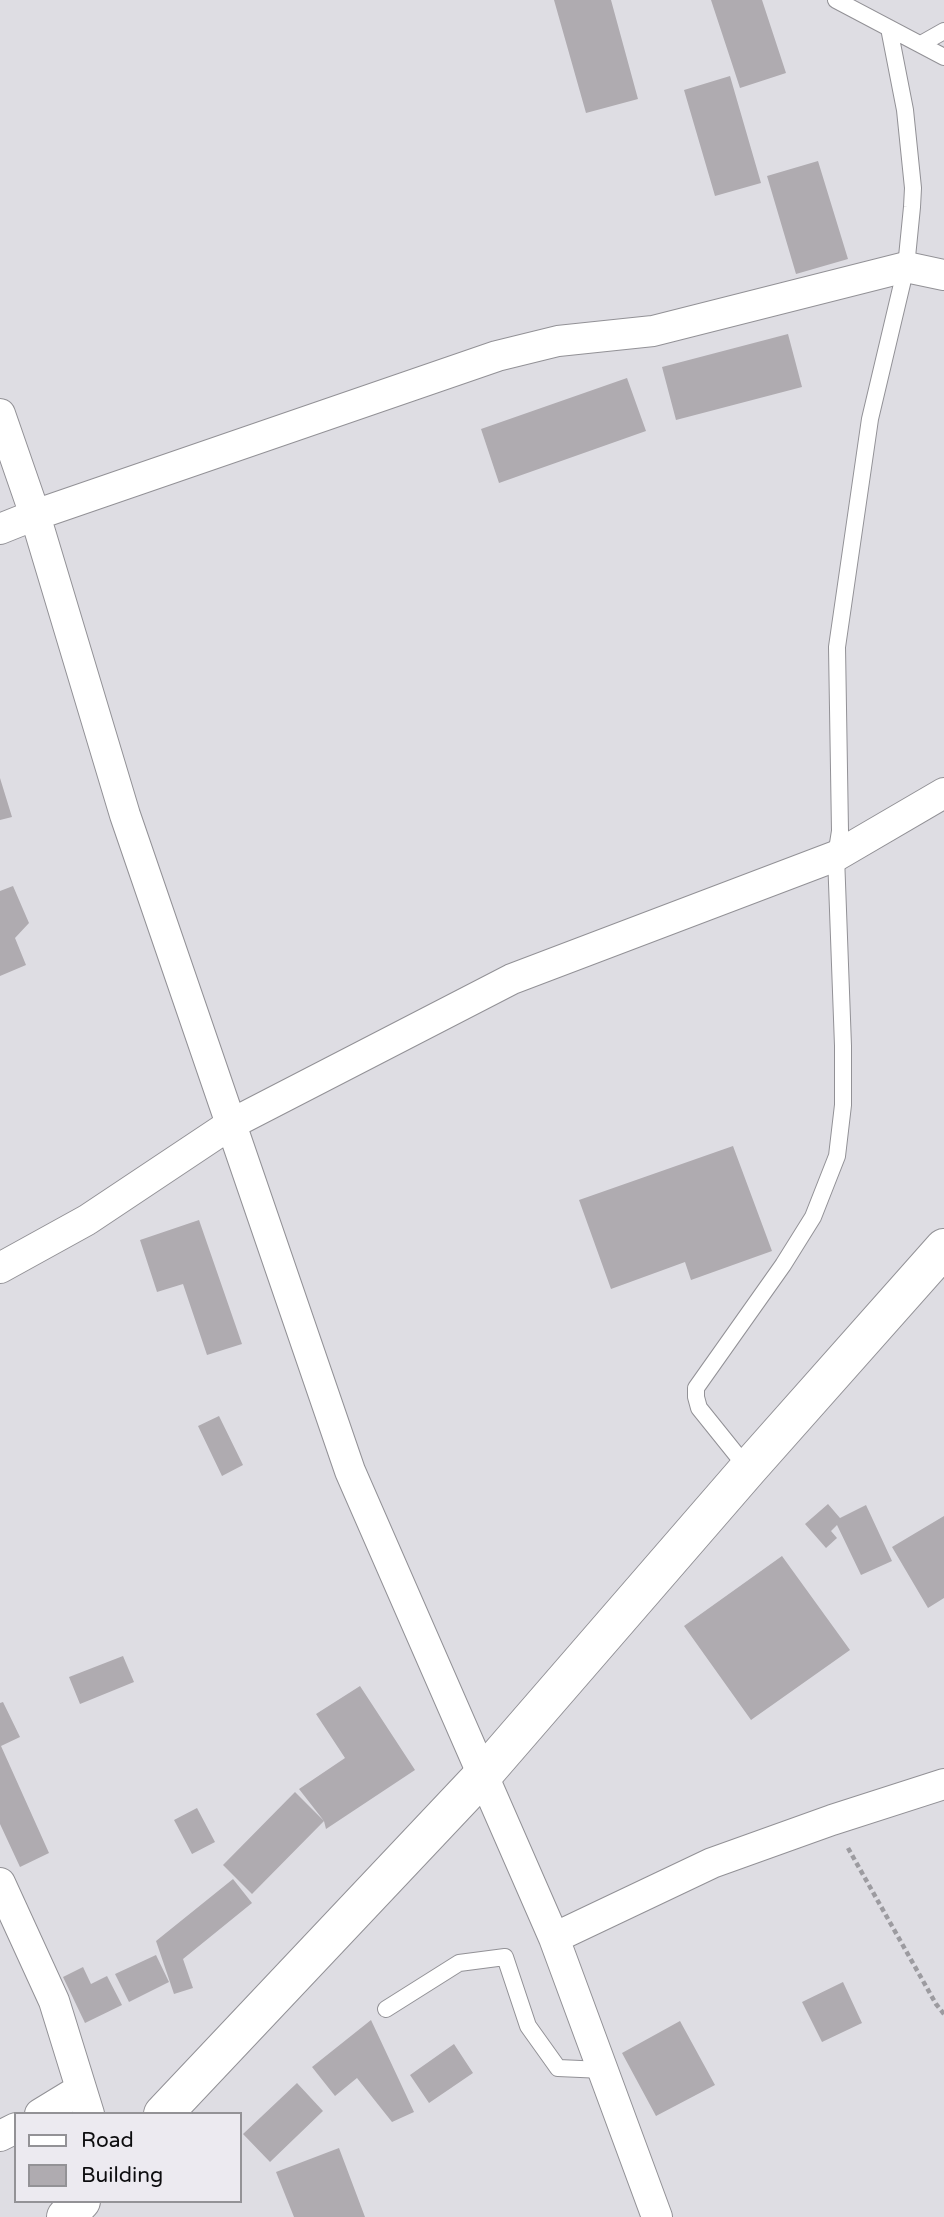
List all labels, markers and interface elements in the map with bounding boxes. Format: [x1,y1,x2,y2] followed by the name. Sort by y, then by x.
[14,2112,242,2203] legend
[81,2128,134,2153] text: Road
[81,2163,163,2188] text: Building

